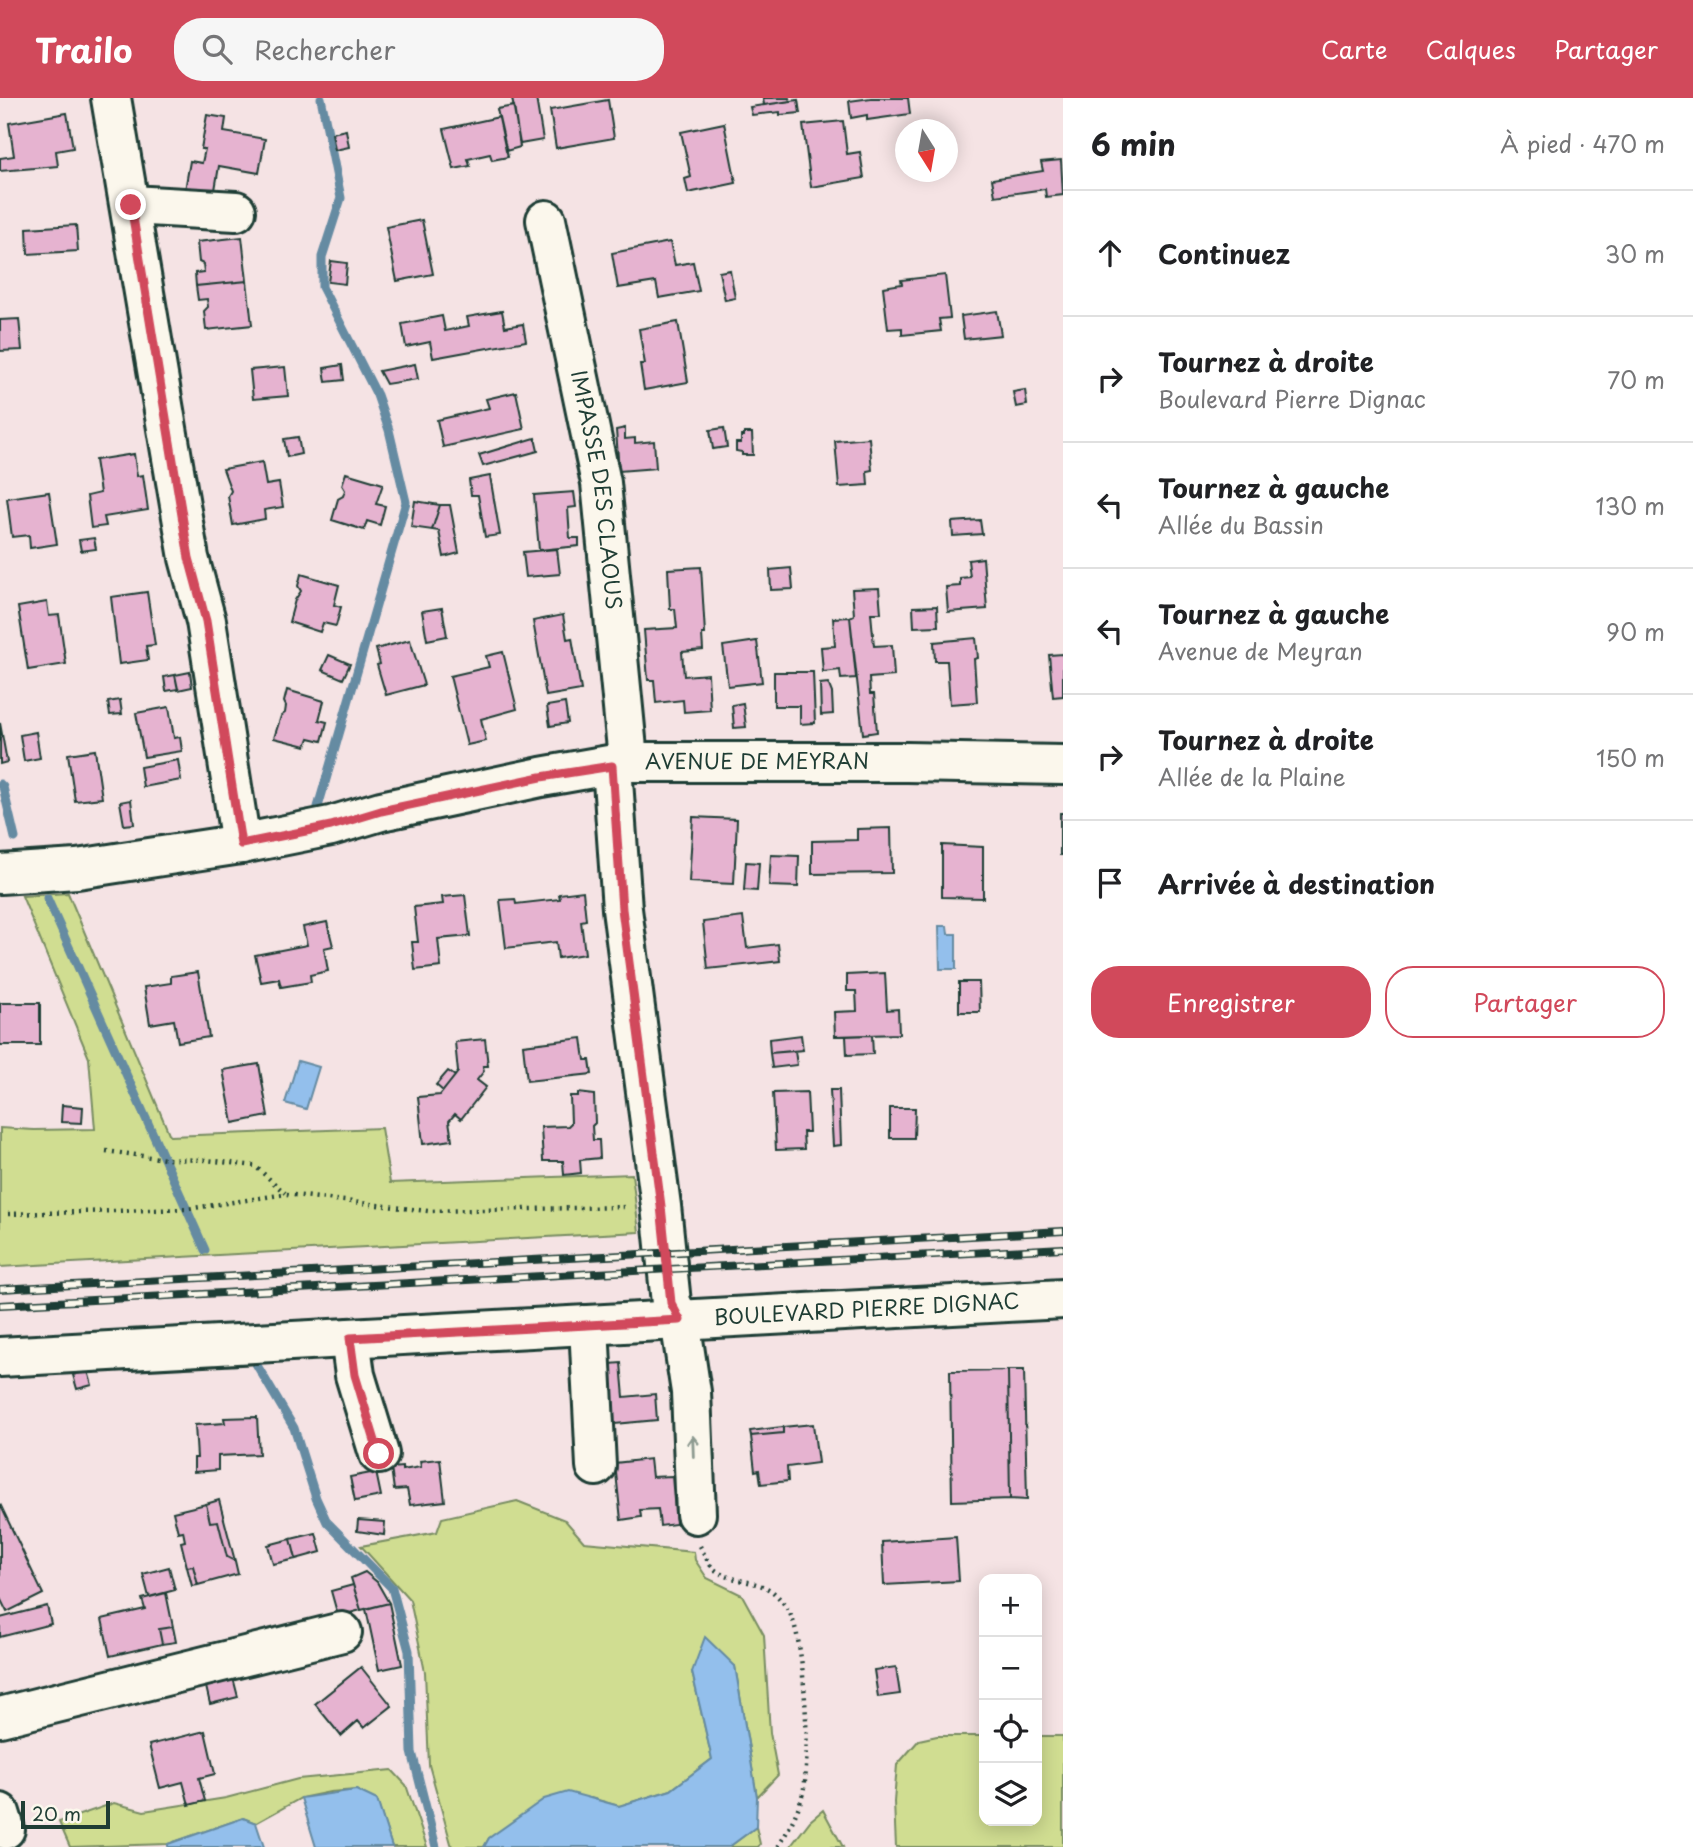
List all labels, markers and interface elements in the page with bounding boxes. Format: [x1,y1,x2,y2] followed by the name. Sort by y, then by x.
[174,18,664,81] search box
[35,24,132,74] text: Trailo
[198,30,236,68] icon: search
[254,30,395,69] text: Rechercher
[1321,31,1387,67] text: Carte
[1425,31,1516,67] text: Calques
[1554,31,1658,67] text: Partager
[895,119,958,182] north arrow
[1091,121,1176,166] text: 6 min
[1500,126,1665,161] text: À pied · 470 m
[115,189,146,220] route end
[1091,234,1129,272] icon: ahead
[1158,234,1290,273] text: Continuez
[1604,236,1665,271] text: 30 m
[1158,342,1374,381] text: Tournez à droite
[1091,360,1129,398] icon: right
[1607,362,1665,397] text: 70 m
[564,367,631,611] street label: IMPASSE DES CLAOUS
[1158,381,1426,416] text: Boulevard Pierre Dignac
[1158,468,1389,507] text: Tournez à gauche
[1091,486,1129,524] icon: left
[1595,488,1665,523] text: 130 m
[1158,507,1324,542] text: Allée du Bassin
[1158,594,1389,633] text: Tournez à gauche
[1091,612,1129,650] icon: left
[1606,614,1665,649] text: 90 m
[1158,633,1363,668] text: Avenue de Meyran
[1158,720,1374,759] text: Tournez à droite
[1091,738,1129,776] icon: right
[1596,740,1665,775] text: 150 m
[645,744,869,776] street label: AVENUE DE MEYRAN
[1158,759,1346,794] text: Allée de la Plaine
[1091,864,1129,902] icon: arrive
[1158,864,1435,903] text: Arrivée à destination
[1091,966,1371,1038] button: Enregistrer
[1385,966,1665,1038] button: Partager
[713,1283,1020,1332] street label: BOULEVARD PIERRE DIGNAC
[687,1434,700,1457] one-way arrow
[363,1438,394,1469] route start
[979,1574,1042,1826] map controls
[979,1574,1042,1637] button: +
[979,1637,1042,1700] button: −
[979,1700,1042,1763] button: locate
[979,1763,1042,1826] button: layers
[21,1798,110,1830] scale bar
[32,1799,81,1827] text: 20 m

